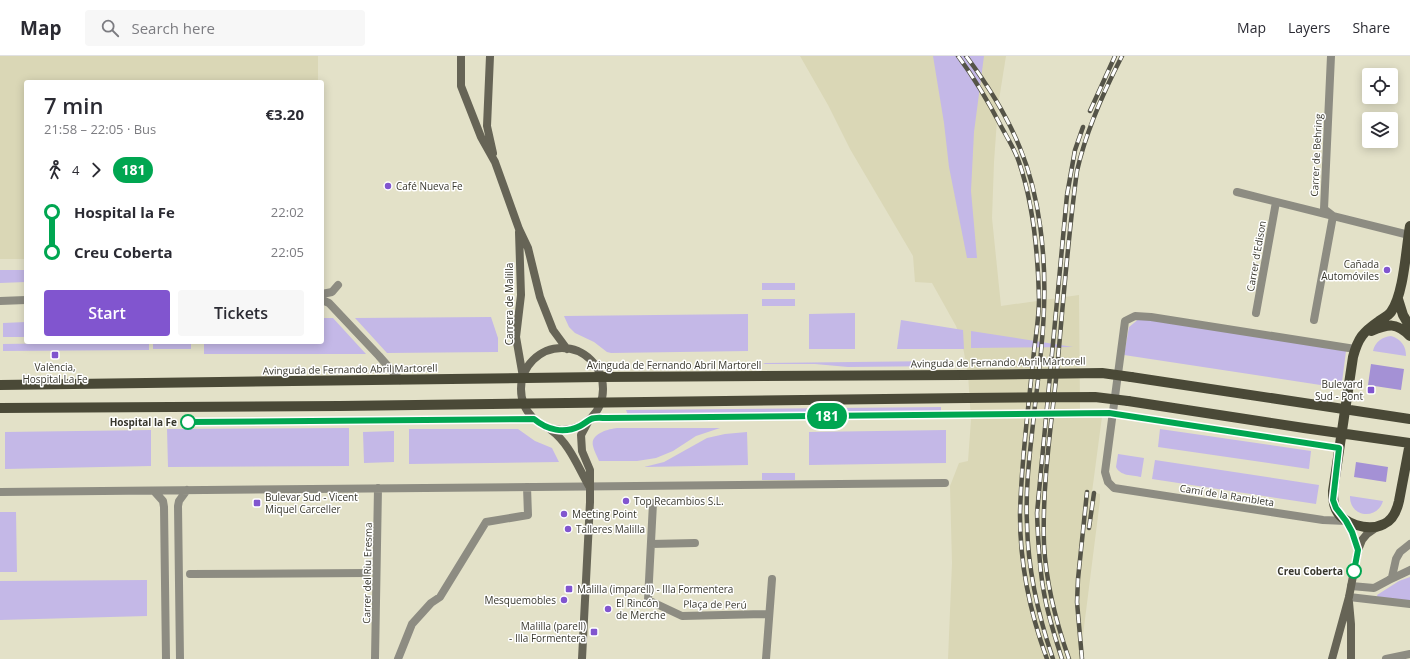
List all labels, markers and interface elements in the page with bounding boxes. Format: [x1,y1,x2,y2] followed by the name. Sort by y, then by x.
[85,10,365,46] search box
[20,15,61,41] text: Map
[99,17,121,39] icon: search
[131,18,215,38] text: Search here
[1237,18,1266,37] text: Map
[1288,18,1330,37] text: Layers
[1352,18,1390,37] text: Share
[1362,68,1398,148] map controls
[1362,68,1398,104] button: locate
[44,90,103,120] text: 7 min
[265,104,304,124] text: €3.20
[1362,112,1398,148] button: layers
[1307,113,1325,197] street label: Carrer de Behring
[44,120,156,138] text: 21:58 – 22:05 · Bus
[44,159,66,181] icon: walk
[85,159,107,181] icon: forward
[121,160,145,179] text: 181
[72,161,79,179] text: 4
[396,179,463,193] place label: Café Nueva Fe
[383,181,393,191] marker: Café Nueva Fe
[74,202,175,222] text: Hospital la Fe
[271,203,304,221] text: 22:02
[1243,219,1269,293] street label: Carrer d'Edison
[74,242,173,262] text: Creu Coberta
[271,243,304,261] text: 22:05
[1321,257,1379,283] place label: Cañada Automóviles
[502,263,516,345] street label: Carrera de Malilla
[1382,265,1392,275] marker: Cañada Automóviles
[44,290,170,336] button: Start
[178,290,304,336] button: Tickets
[50,350,60,360] marker: València, Hospital La Fe
[911,353,1085,371] street label: Avinguda de Fernando Abril Martorell
[587,358,761,372] street label: Avinguda de Fernando Abril Martorell
[22,360,88,386] place label: València, Hospital La Fe
[263,360,437,378] street label: Avinguda de Fernando Abril Martorell
[1315,377,1363,403] place label: Bulevard Sud - Pont
[1366,385,1376,395] marker: Bulevard Sud - Pont
[804,403,850,429] line badge: 181
[815,406,839,425] text: 181
[180,414,196,430] marker: Hospital la Fe
[110,415,177,429] place label: Hospital la Fe
[1179,481,1275,509] street label: Camí de la Rambleta
[265,490,358,516] place label: Bulevar Sud - Vicent Miquel Carceller
[634,494,724,508] place label: Top Recambios S.L.
[621,496,631,506] marker: Top Recambios S.L.
[252,498,262,508] marker: Bulevar Sud - Vicent Miquel Carceller
[572,507,637,521] place label: Meeting Point
[559,509,569,519] marker: Meeting Point
[359,522,375,624] street label: Carrer del Riu Eresma
[576,522,645,536] place label: Talleres Malilla
[563,524,573,534] marker: Talleres Malilla
[1346,563,1362,579] marker: Creu Coberta
[1277,564,1343,578] place label: Creu Coberta
[577,582,733,596] place label: Malilla (imparell) - Illa Formentera
[564,584,574,594] marker: Malilla (imparell) - Illa Formentera
[484,593,556,607] place label: Mesquemobles
[559,595,569,605] marker: Mesquemobles
[616,596,666,622] place label: El Rincón de Merche
[683,596,747,612] street label: Plaça de Perú
[603,604,613,614] marker: El Rincón de Merche
[509,619,586,645] place label: Malilla (parell) - Illa Formentera
[589,627,599,637] marker: Malilla (parell) - Illa Formentera

